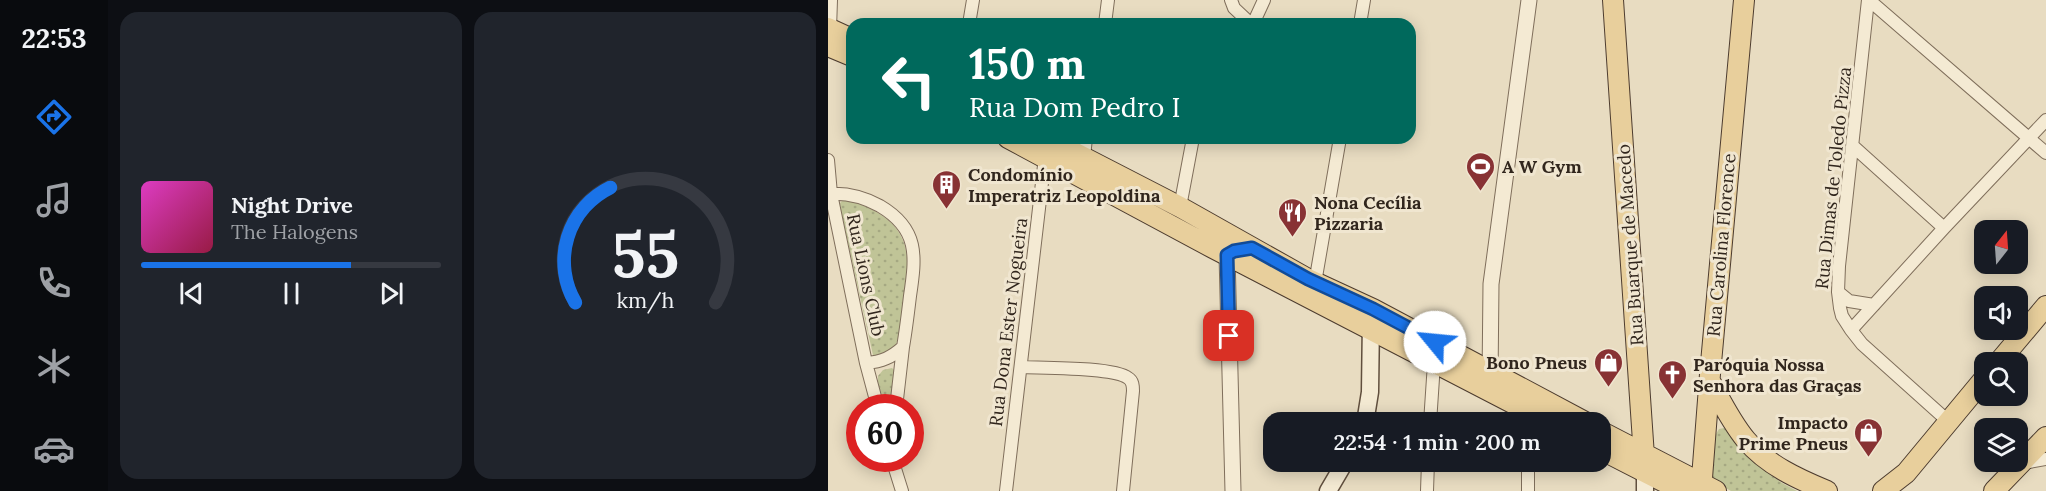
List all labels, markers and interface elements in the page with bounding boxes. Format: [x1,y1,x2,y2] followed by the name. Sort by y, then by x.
[21,21,87,55] text: 22:53
[969,37,1085,91] text: 150 m
[870,42,948,120] icon: left
[1810,66,1856,290] street label: Rua Dimas de Toledo Pizza
[969,90,1180,124] text: Rua Dom Pedro I
[33,96,75,138] icon: directions
[1611,143,1649,347] street label: Rua Buarque de Macedo
[1465,150,1497,192] sports icon: A W Gym
[1702,152,1740,338] street label: Rua Carolina Florence
[1502,155,1582,178] place label: A W Gym
[968,163,1161,207] place label: Condomínio Imperatriz Leopoldina
[931,168,963,210] building icon: Condomínio Imperatriz Leopoldina
[33,179,75,221] icon: music
[231,191,353,219] text: Night Drive
[1314,191,1422,235] place label: Nona Cecília Pizzaria
[1277,196,1309,238] restaurant icon: Nona Cecília Pizzaria
[842,212,890,338] street label: Rua Lions Club
[611,214,679,294] text: 55
[984,216,1032,428] street label: Rua Dona Ester Nogueira
[231,219,358,244] text: The Halogens
[1974,220,2028,274] north arrow
[1974,220,2028,472] map controls
[33,262,75,304] icon: phone
[175,277,208,310] icon: previous
[275,277,308,310] icon: pause
[375,277,408,310] icon: next
[616,286,674,314] text: km/h
[1974,286,2028,340] button: sound
[1203,310,1254,361] pin
[1403,310,1467,374] position arrow
[1212,319,1245,352] icon: arrive
[33,345,75,387] icon: climate
[1592,346,1624,388] shop icon: Bono Pneus
[1486,351,1587,374] place label: Bono Pneus
[1974,352,2028,406] button: search
[1693,353,1862,397] place label: Paróquia Nossa Senhora das Graças
[1656,358,1688,400] church icon: Paróquia Nossa Senhora das Graças
[846,394,924,472] speed limit sign: 60
[1738,411,1848,455] place label: Impacto Prime Pneus
[1853,416,1885,458] shop icon: Impacto Prime Pneus
[1974,418,2028,472] button: layers
[33,428,75,470] icon: car
[1334,428,1540,456] text: 22:54 · 1 min · 200 m

